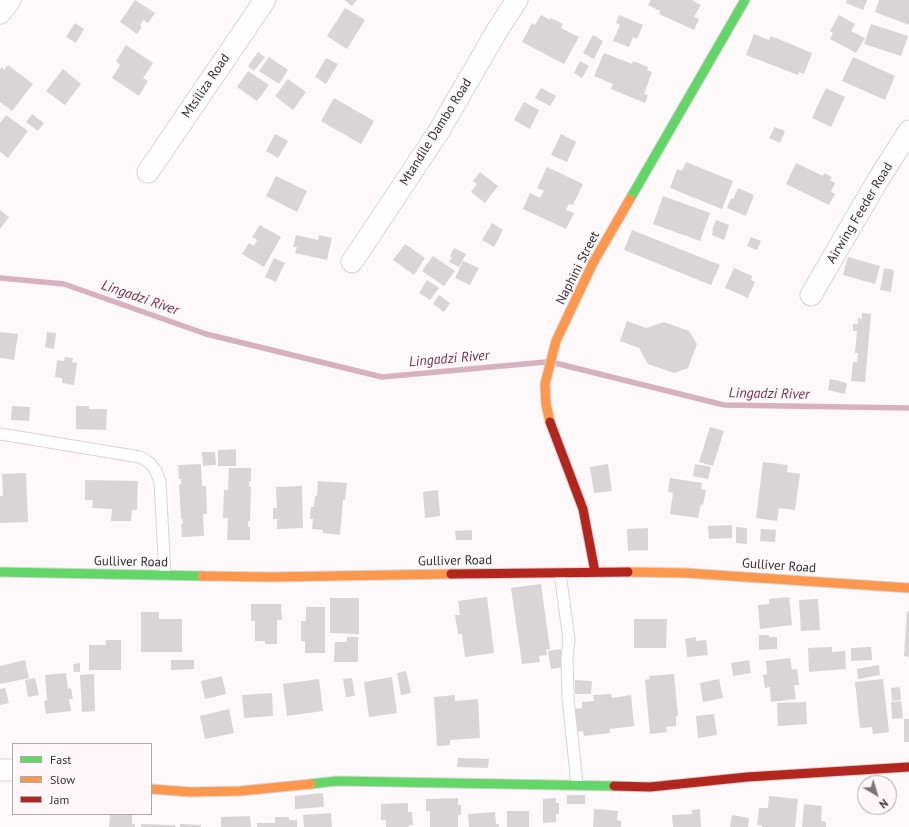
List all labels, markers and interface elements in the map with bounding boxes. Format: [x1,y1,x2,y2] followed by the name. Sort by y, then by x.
[179,51,233,121] street label: Mtsiliza Road
[397,76,475,188] street label: Mtandile Dambo Road
[824,160,896,266] street label: Airwing Feeder Road
[553,229,603,307] street label: Naphini Street
[99,277,181,319] water label: Lingadzi River
[408,347,490,371] water label: Lingadzi River
[729,385,809,403] water label: Lingadzi River
[418,553,492,569] street label: Gulliver Road
[94,554,168,570] street label: Gulliver Road
[741,556,817,576] street label: Gulliver Road
[12,743,152,815] legend
[50,752,71,767] text: Fast
[50,772,75,787] text: Slow
[857,775,897,815] north arrow
[50,792,69,807] text: Jam
[877,796,891,811] text: N

